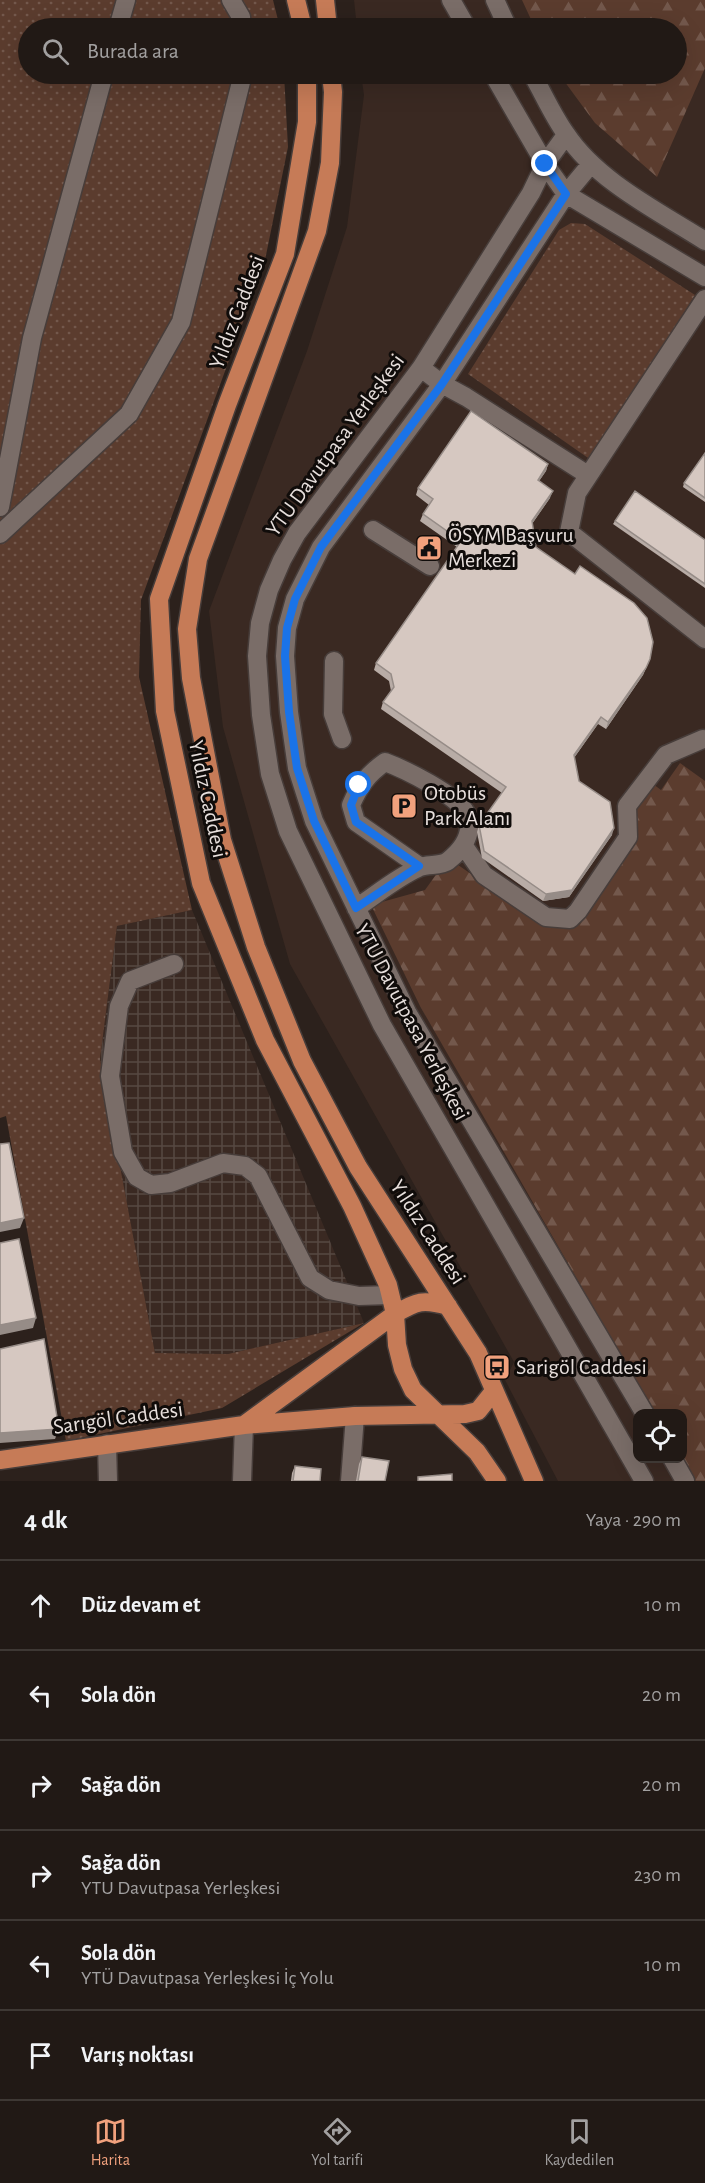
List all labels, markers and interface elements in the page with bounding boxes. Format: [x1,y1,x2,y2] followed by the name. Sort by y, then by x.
[18,18,687,84] search box
[39,35,72,68] icon: search
[87,40,179,62] text: Burada ara
[531,150,557,176] route end
[205,252,269,372] street label: Yıldız Caddesi
[262,350,408,540] street label: YTU Davutpasa Yerleşkesi
[448,524,574,571] place label: ÖSYM Başvuru Merkezi
[414,533,444,563] public building icon: ÖSYM Başvuru Merkezi
[185,738,231,860] street label: Yıldız Caddesi
[345,771,371,797] route start
[424,782,510,829] place label: Otobüs Park Alanı
[389,791,419,821] parking icon: Otobüs Park Alanı
[351,920,473,1124] street label: YTU Davutpasa Yerleşkesi
[386,1176,470,1288] street label: Yıldız Caddesi
[482,1352,512,1382] bus stop icon: Sarigöl Caddesi
[516,1356,647,1378] place label: Sarigöl Caddesi
[52,1398,184,1438] street label: Sarıgöl Caddesi
[633,1409,687,1463] map controls
[633,1409,687,1463] button: locate
[24,1507,68,1533] text: 4 dk
[586,1510,681,1530] text: Yaya · 290 m
[24,1589,57,1622] icon: ahead
[81,1594,200,1616] text: Düz devam et
[644,1595,681,1615] text: 10 m
[24,1679,57,1712] icon: left
[81,1684,156,1706] text: Sola dön
[642,1685,681,1705] text: 20 m
[24,1769,57,1802] icon: right
[81,1774,161,1796] text: Sağa dön
[642,1775,681,1795] text: 20 m
[81,1852,161,1874] text: Sağa dön
[24,1859,57,1892] icon: right
[634,1865,681,1885] text: 230 m
[81,1878,280,1898] text: YTU Davutpasa Yerleşkesi
[81,1942,156,1964] text: Sola dön
[24,1949,57,1982] icon: left
[644,1955,681,1975] text: 10 m
[81,1968,334,1988] text: YTÜ Davutpasa Yerleşkesi İç Yolu
[24,2039,57,2072] icon: arrive
[81,2044,194,2066] text: Varış noktası
[91,2115,130,2170] tab: Harita
[311,2115,363,2170] tab: Yol tarifi
[545,2115,614,2170] tab: Kaydedilen

